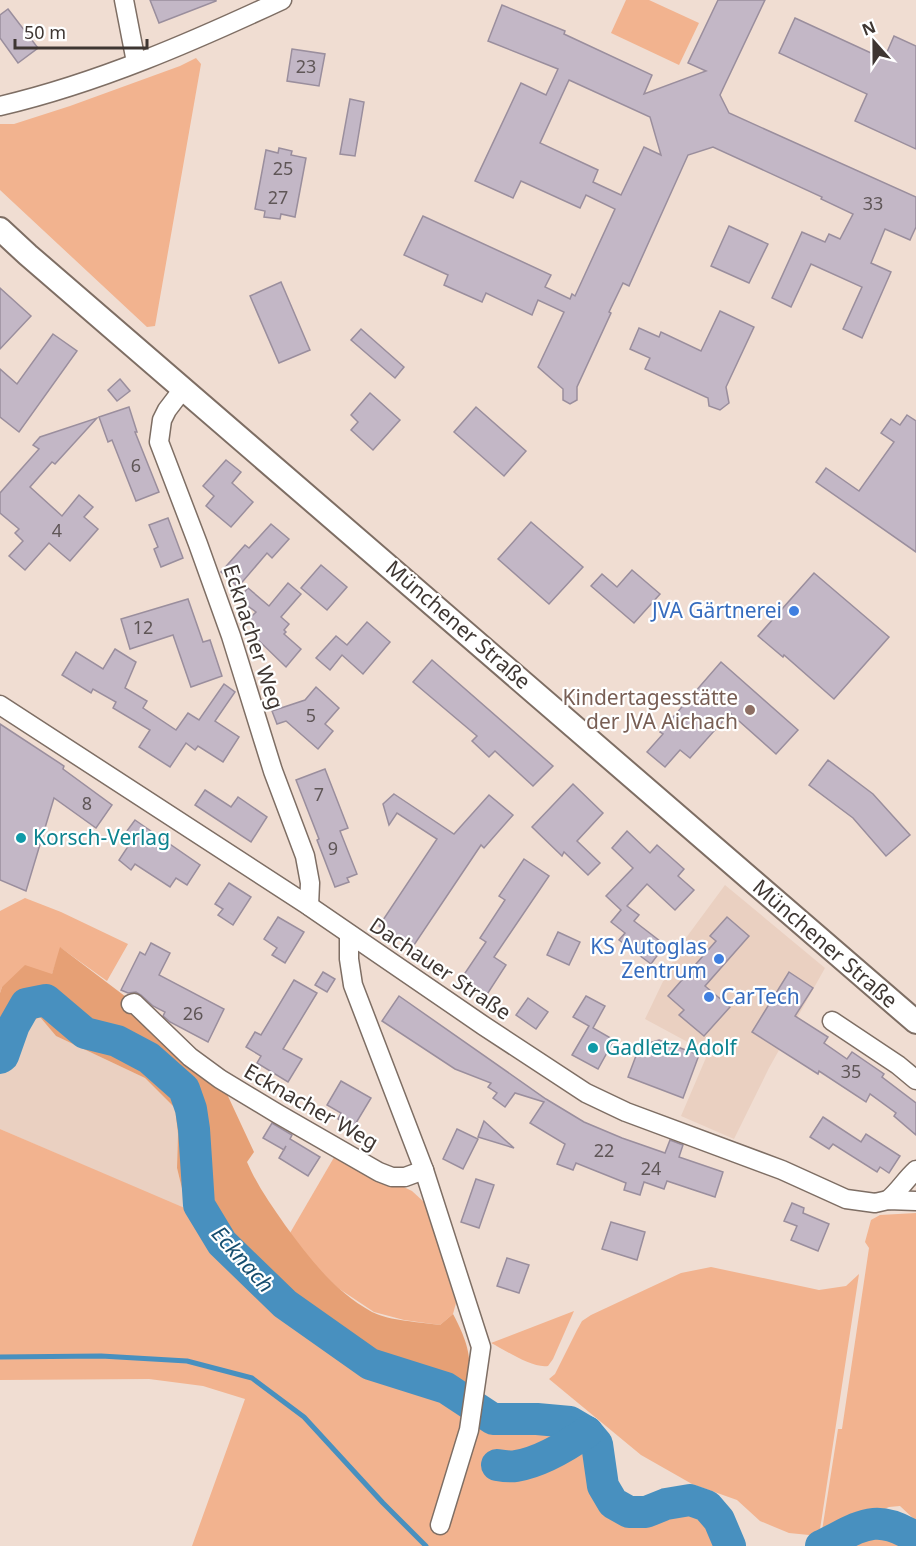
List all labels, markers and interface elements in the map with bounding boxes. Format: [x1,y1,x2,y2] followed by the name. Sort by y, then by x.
[15,12,147,50] scale bar
[844,12,904,72] north arrow
[859,15,879,41] text: N
[24,20,66,44] text: 50 m
[296,54,316,78] house number: 23
[273,156,293,180] house number: 25
[268,185,288,209] house number: 27
[863,191,883,215] house number: 33
[131,453,141,477] house number: 6
[52,518,62,542] house number: 4
[380,554,537,695] street label: Münchener Straße
[217,561,291,713] street label: Ecknacher Weg
[650,596,782,624] place label: JVA Gärtnerei
[787,604,801,618] marker: JVA Gärtnerei
[133,615,153,639] house number: 12
[563,683,738,735] place label: Kindertagesstätte der JVA Aichach
[306,703,316,727] house number: 5
[743,703,757,717] marker: Kindertagesstätte der JVA Aichach
[314,782,324,806] house number: 7
[82,791,92,815] house number: 8
[33,823,170,851] place label: Korsch-Verlag
[14,831,28,845] marker: Korsch-Verlag
[328,836,338,860] house number: 9
[747,873,904,1014] street label: Münchener Straße
[364,910,517,1026] street label: Dachauer Straße
[590,932,707,984] place label: KS Autoglas Zentrum
[712,952,726,966] marker: KS Autoglas Zentrum
[721,982,800,1010] place label: CarTech
[702,990,716,1004] marker: CarTech
[183,1001,203,1025] house number: 26
[605,1033,739,1061] place label: Gadletz Adolf
[586,1041,600,1055] marker: Gadletz Adolf
[239,1056,384,1156] street label: Ecknacher Weg
[841,1059,861,1083] house number: 35
[594,1138,614,1162] house number: 22
[641,1156,661,1180] house number: 24
[206,1219,282,1298] water label: Ecknach

